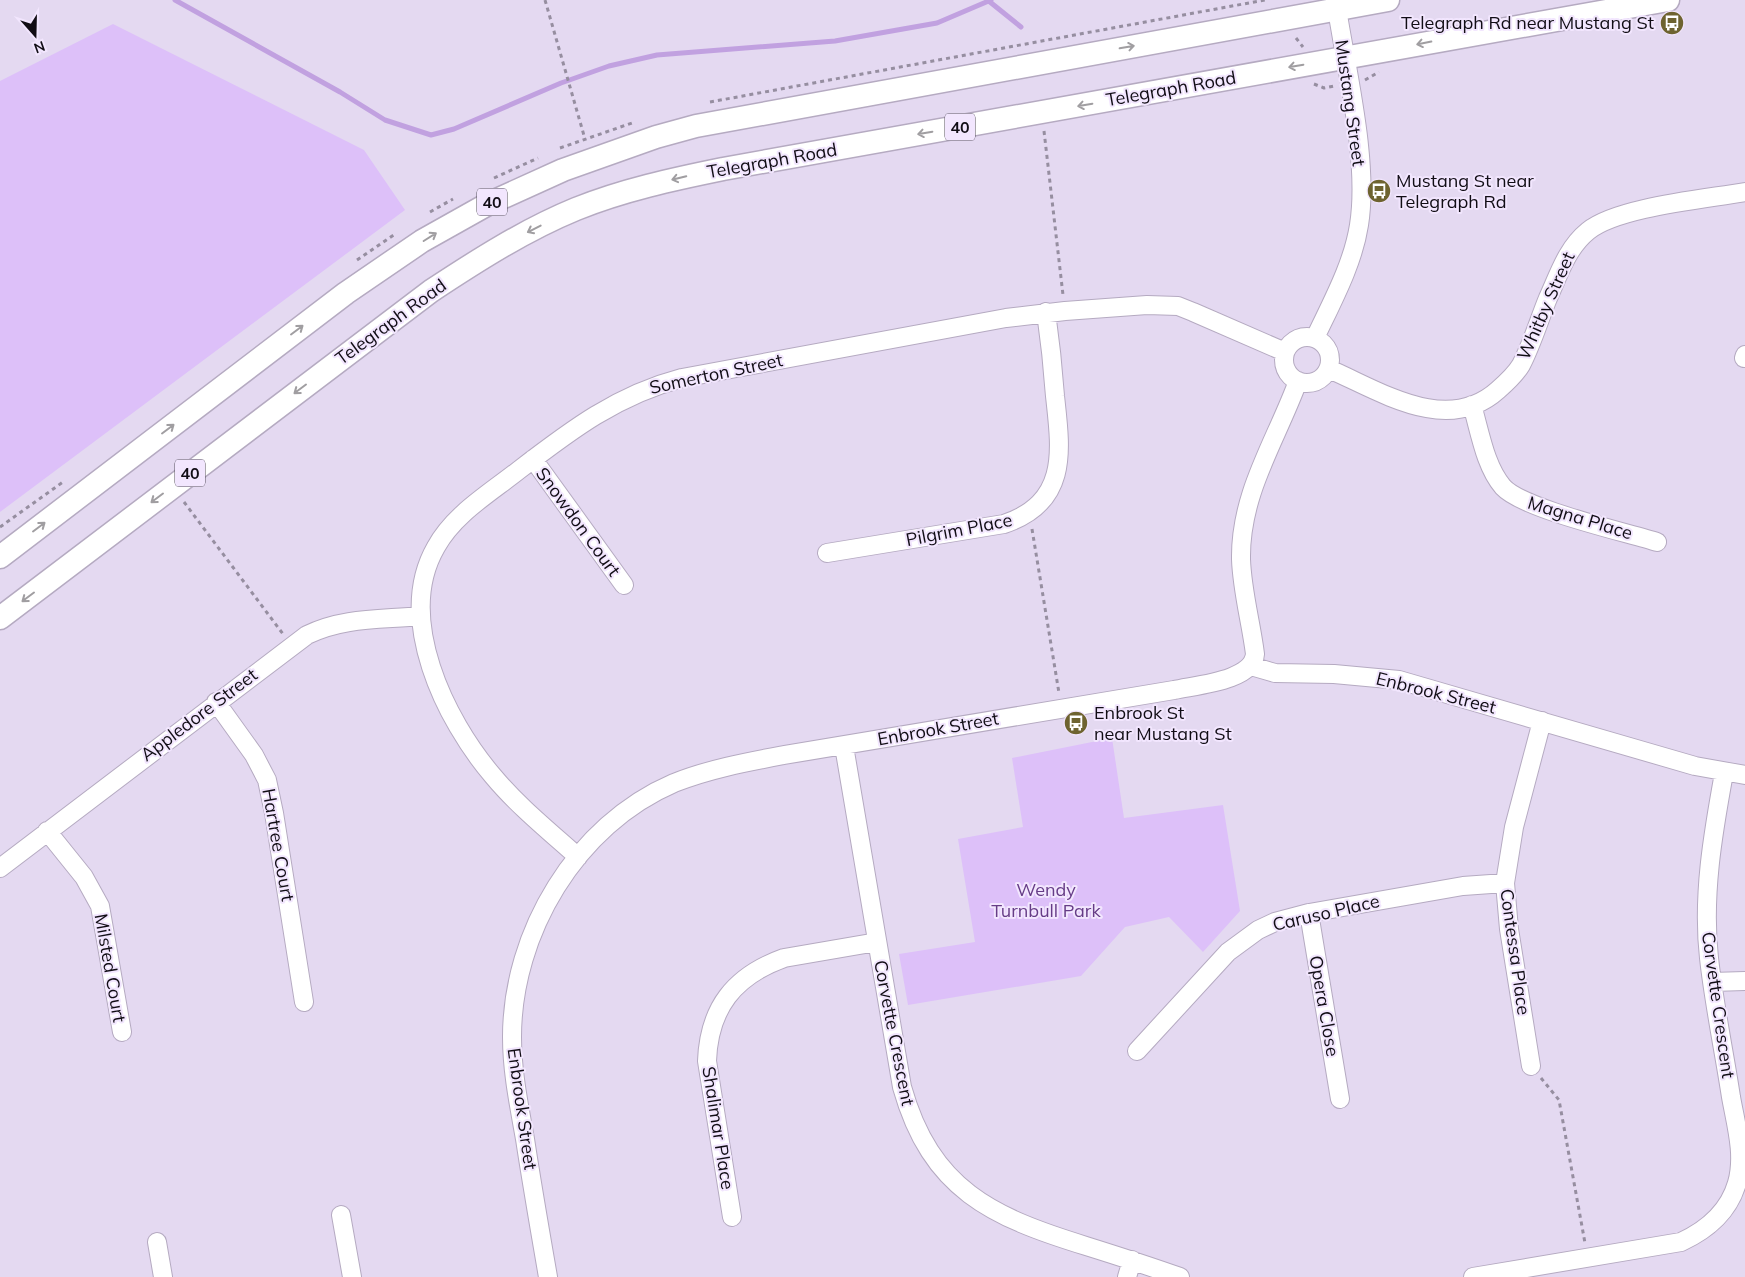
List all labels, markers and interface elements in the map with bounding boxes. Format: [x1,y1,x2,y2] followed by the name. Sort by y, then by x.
[10,10,60,60] north arrow
[1659,10,1685,36] bus stop icon: Telegraph Rd near Mustang St
[1401,11,1654,34] place label: Telegraph Rd near Mustang St
[31,37,47,57] text: N
[1330,38,1371,168] street label: Mustang Street
[1417,39,1433,49] one-way arrow
[1119,42,1135,52] one-way arrow
[1289,62,1305,72] one-way arrow
[1104,66,1238,111] street label: Telegraph Road
[1077,100,1093,110] one-way arrow
[945,114,975,140] road number: 40
[917,129,933,139] one-way arrow
[705,138,839,183] street label: Telegraph Road
[1396,169,1534,213] place label: Mustang St near Telegraph Rd
[671,174,687,183] one-way arrow
[1366,178,1392,204] bus stop icon: Mustang St near Telegraph Rd
[477,188,507,216] road number: 40
[527,225,542,234] one-way arrow
[423,231,437,242] one-way arrow
[1511,248,1580,363] street label: Whitby Street
[331,274,451,370] street label: Telegraph Road
[290,325,304,335] one-way arrow
[647,348,785,399] street label: Somerton Street
[293,384,307,394] one-way arrow
[161,423,174,434] one-way arrow
[175,459,205,486] road number: 40
[531,463,626,581] street label: Snowdon Court
[1525,491,1635,544] street label: Magna Place
[151,493,164,504] one-way arrow
[904,508,1014,551] street label: Pilgrim Place
[32,522,46,532] one-way arrow
[21,592,35,602] one-way arrow
[136,663,262,766] street label: Appledore Street
[1374,667,1498,719] street label: Enbrook Street
[1094,701,1232,745] place label: Enbrook St near Mustang St
[876,707,1000,750] street label: Enbrook Street
[1063,710,1089,736] bus stop icon: Enbrook St near Mustang St
[257,787,300,903] street label: Hartree Court
[991,878,1101,922] park label: Wendy Turnbull Park
[1495,887,1536,1017] street label: Contessa Place
[1270,889,1382,936] street label: Caruso Place
[90,912,131,1024] street label: Milsted Court
[1697,930,1740,1080] street label: Corvette Crescent
[1304,954,1345,1058] street label: Opera Close
[869,958,920,1108] street label: Corvette Crescent
[503,1047,542,1171] street label: Enbrook Street
[697,1065,740,1191] street label: Shalimar Place

